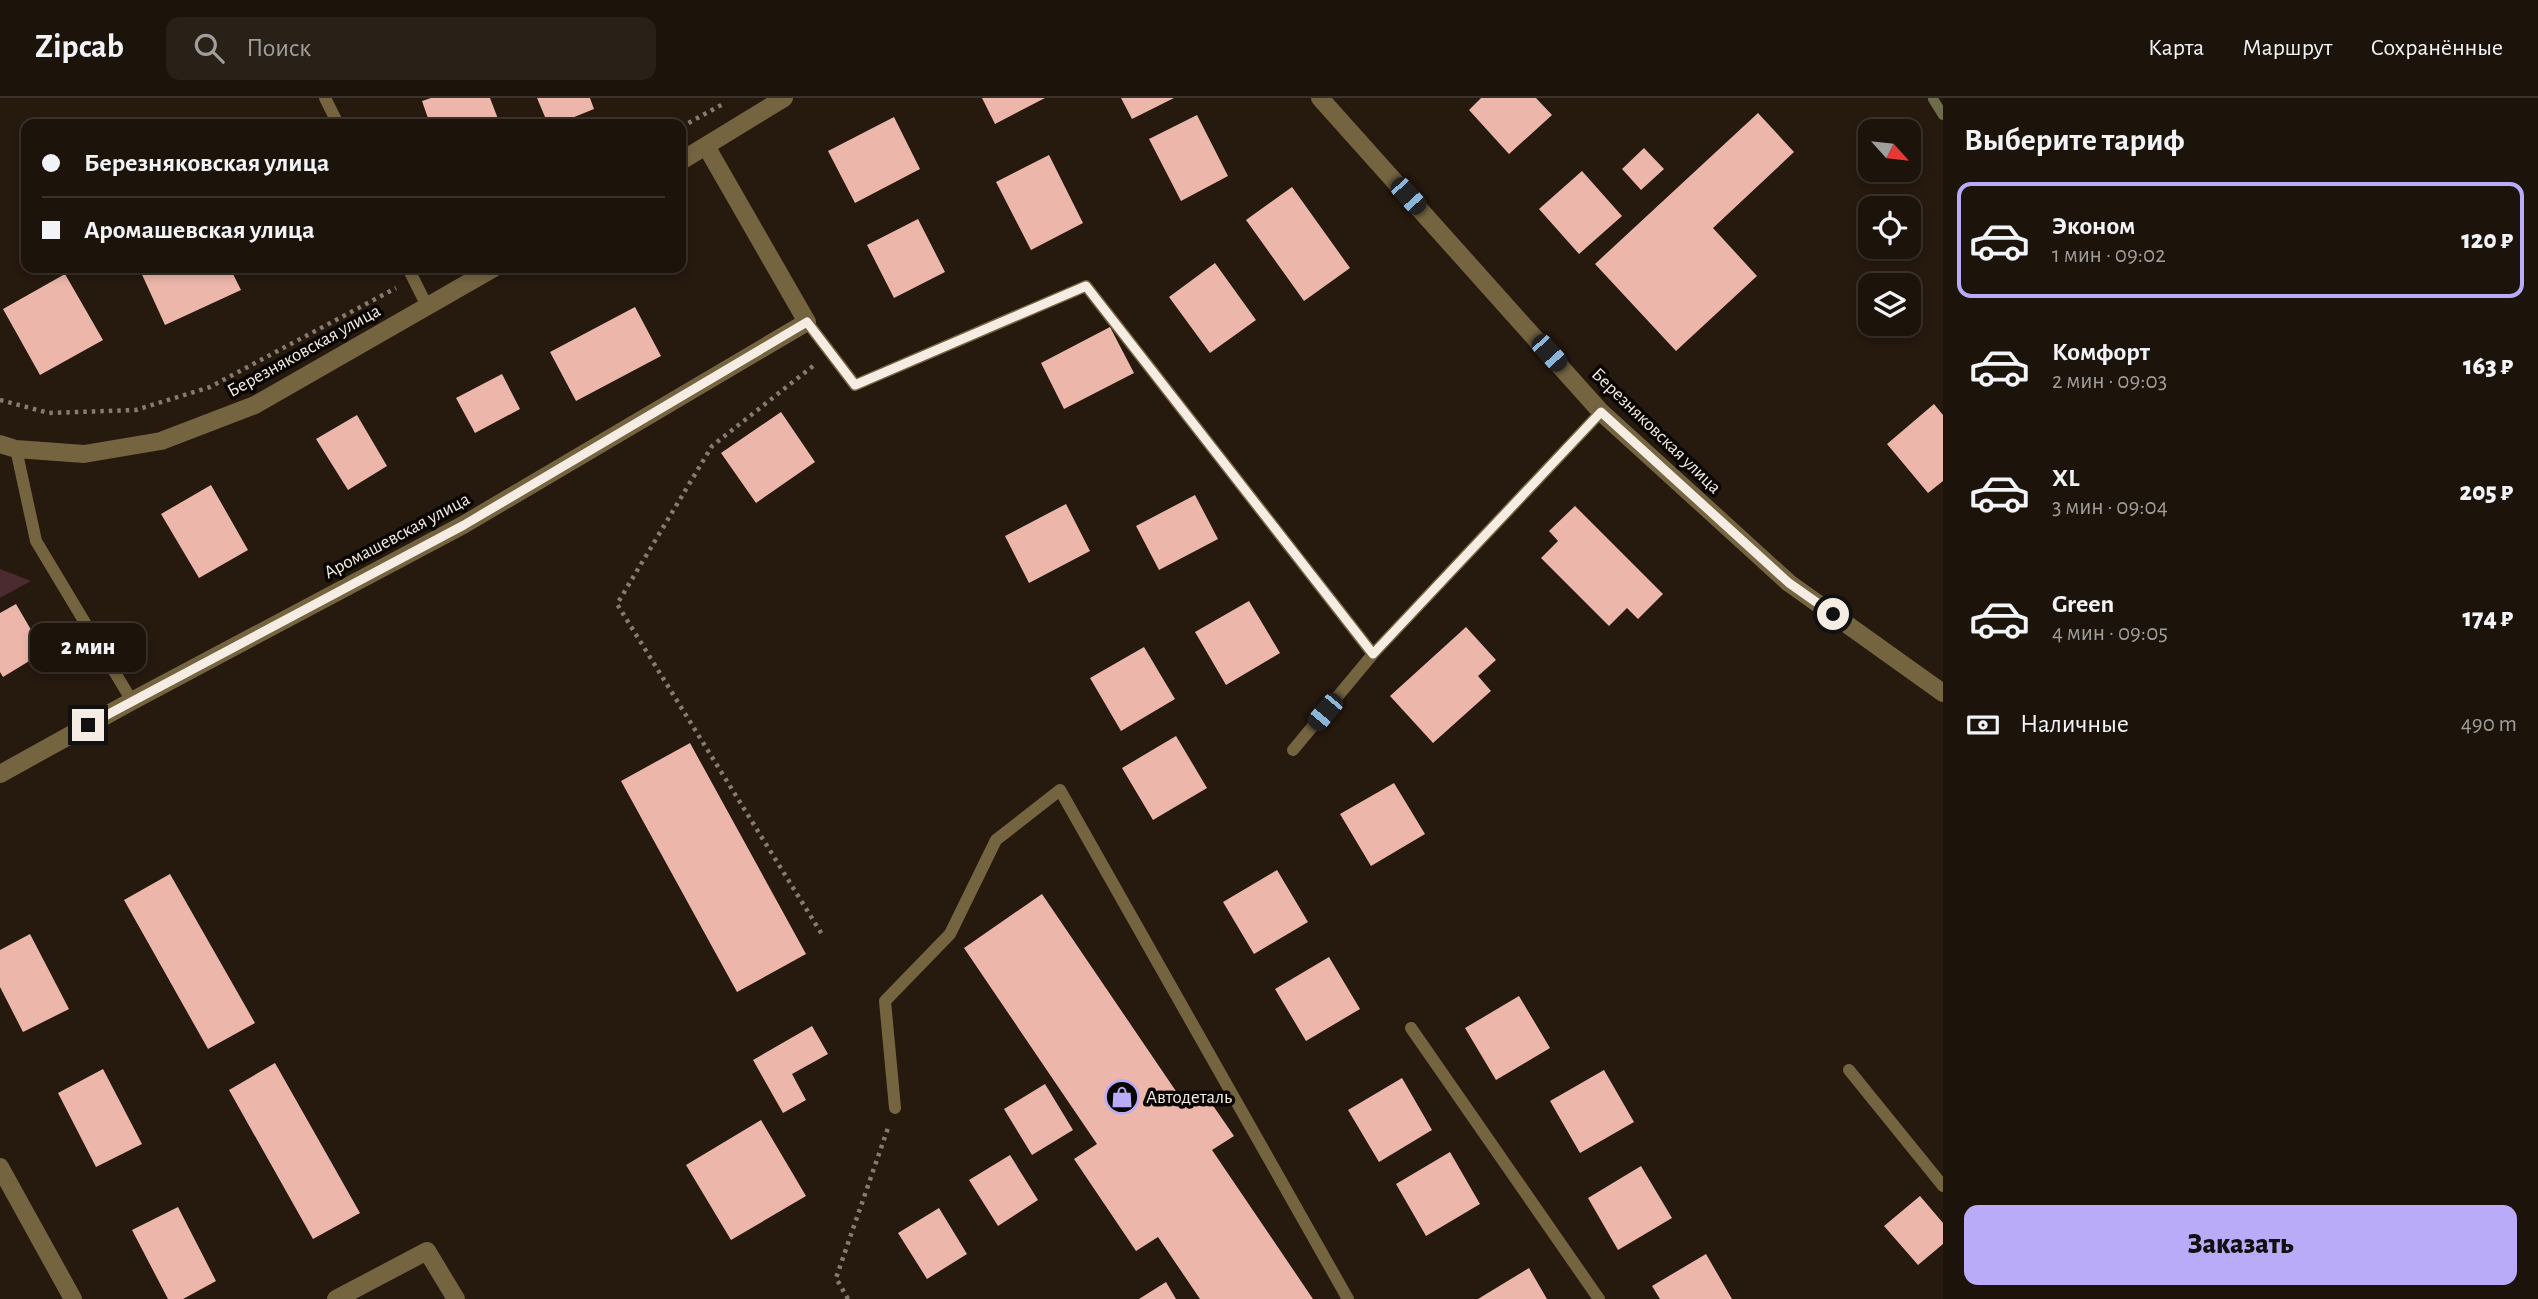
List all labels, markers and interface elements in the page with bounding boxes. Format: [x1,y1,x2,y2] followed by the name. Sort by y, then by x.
[166,17,656,80] search box
[190,29,228,67] icon: search
[35,31,124,64] text: Zipcab
[246,35,311,61] text: Поиск
[2148,36,2204,60] text: Карта
[2242,36,2332,60] text: Маршрут
[2370,36,2503,60] text: Сохранённые
[1858,119,1922,182] north arrow
[1858,119,1921,336] map controls
[1964,124,2185,156] text: Выберите тариф
[84,150,329,176] text: Березняковская улица
[1387,173,1430,219] car
[1858,196,1921,259] button: locate
[1968,209,2031,272] icon: car
[2052,213,2135,239] text: Эконом
[84,217,315,243] text: Аромашевская улица
[2461,227,2513,253] text: 120 ₽
[2052,244,2166,267] text: 1 мин · 09:02
[1858,273,1921,336] button: layers
[224,301,384,401] street label: Березняковская улица
[1528,330,1571,376] car
[1968,335,2031,398] icon: car
[2052,339,2150,365] text: Комфорт
[2463,353,2513,379] text: 163 ₽
[1588,365,1725,498] street label: Березняковская улица
[2052,370,2167,393] text: 2 мин · 09:03
[1968,461,2031,524] icon: car
[2052,465,2079,491] text: XL
[2459,479,2513,505] text: 205 ₽
[321,489,473,582] street label: Аромашевская улица
[2052,496,2168,519] text: 3 мин · 09:04
[1968,587,2031,650] icon: car
[2052,591,2114,617] text: Green
[1817,598,1849,630] route start
[2462,605,2513,631] text: 174 ₽
[2052,622,2168,645] text: 4 мин · 09:05
[30,624,146,672] callout: 2 мин
[61,636,115,659] text: 2 мин
[1304,689,1347,735] car
[1964,706,2002,744] icon: cash
[72,709,104,741] route end
[2020,711,2129,737] text: Наличные
[2461,713,2517,736] text: 490 m
[1103,1078,1141,1116] shop icon: Автодеталь
[1146,1088,1232,1107] place label: Автодеталь
[1964,1205,2517,1285] button: Заказать

